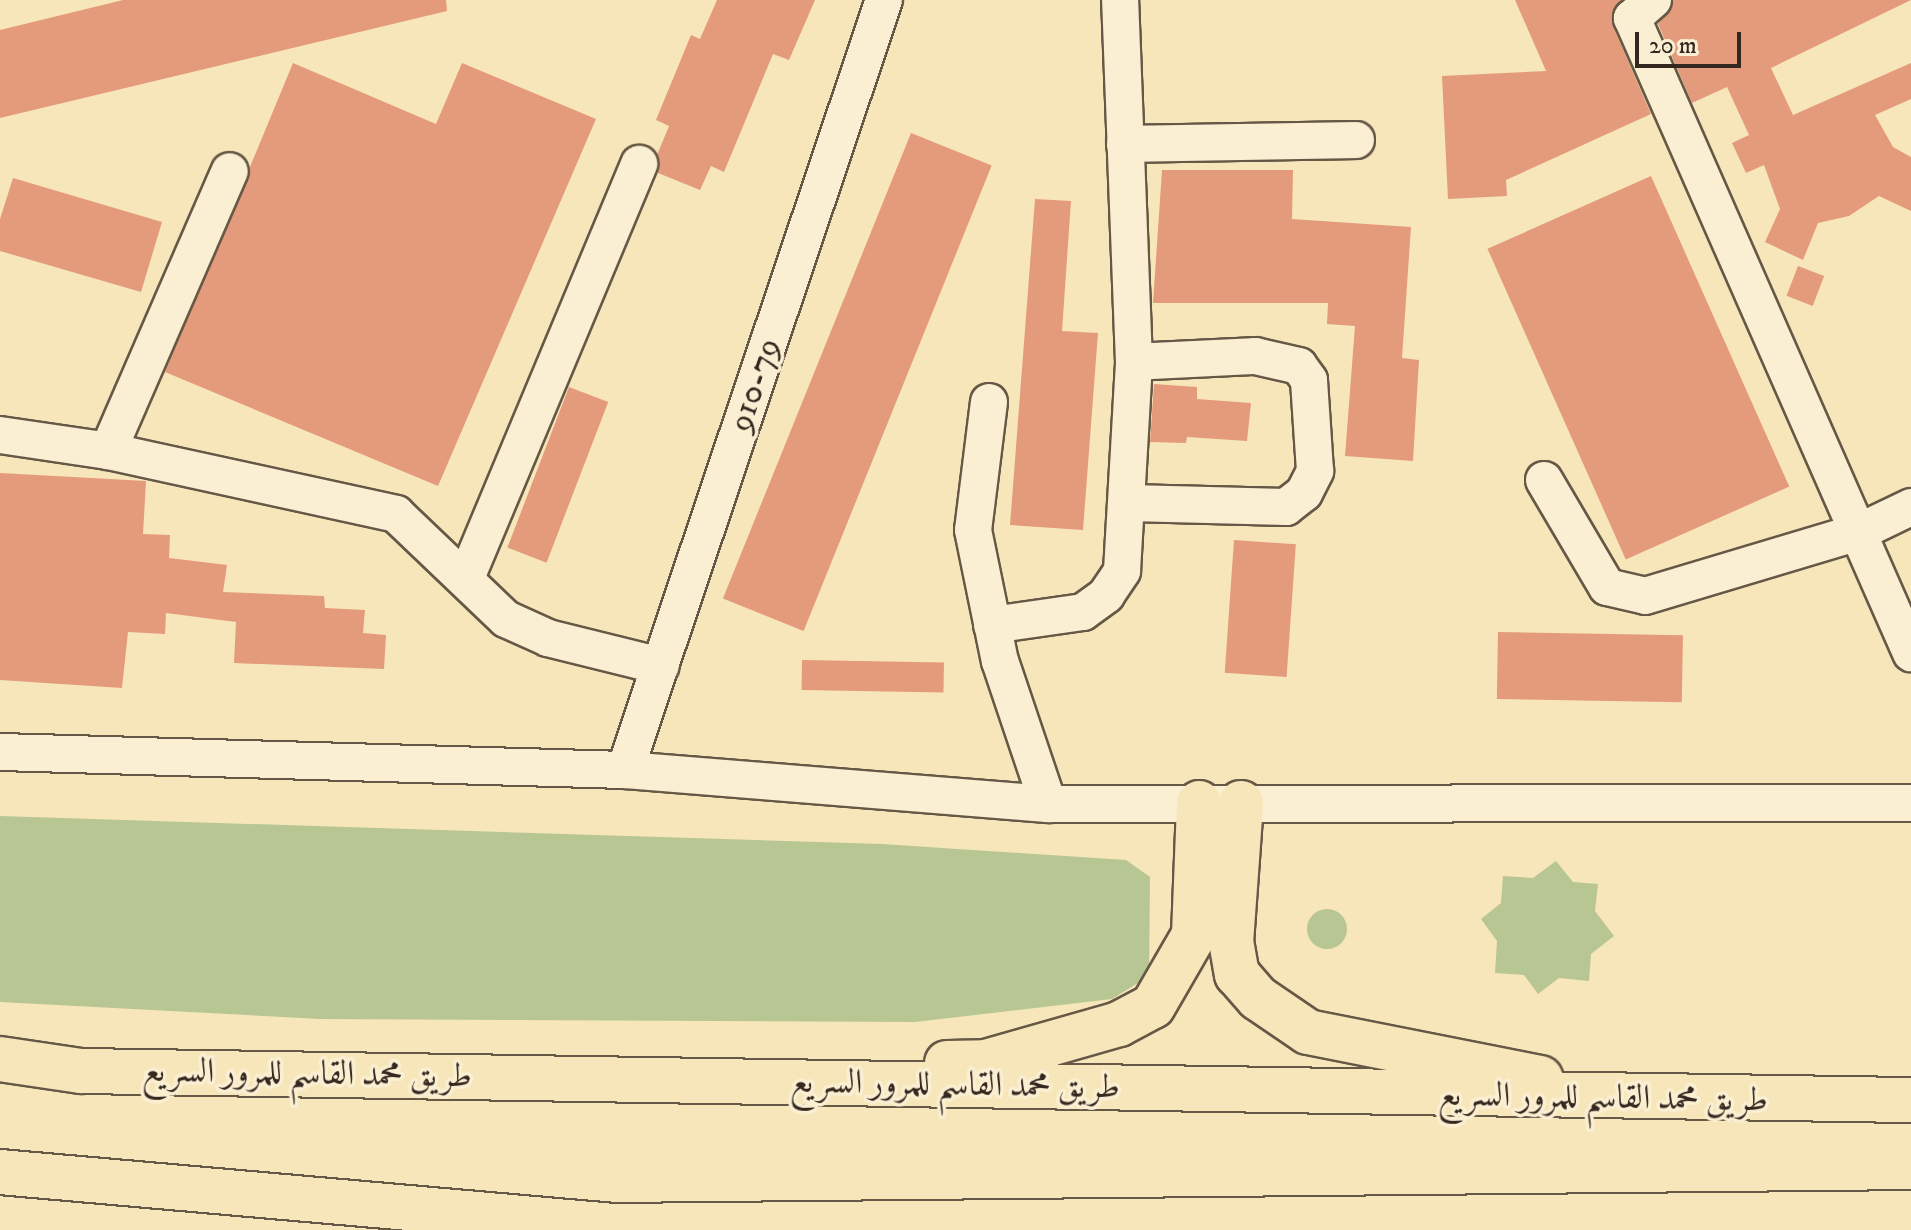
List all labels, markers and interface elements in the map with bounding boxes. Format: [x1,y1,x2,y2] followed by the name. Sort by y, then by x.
[1639,16,1745,66] scale bar
[1649,31,1697,61] text: 20 m
[720,333,790,437] street label: 910-79
[142,1051,472,1097] street label: طريق محمد القاسم للمرور السريع
[790,1062,1120,1108] street label: طريق محمد القاسم للمرور السريع
[1438,1075,1768,1121] street label: طريق محمد القاسم للمرور السريع

